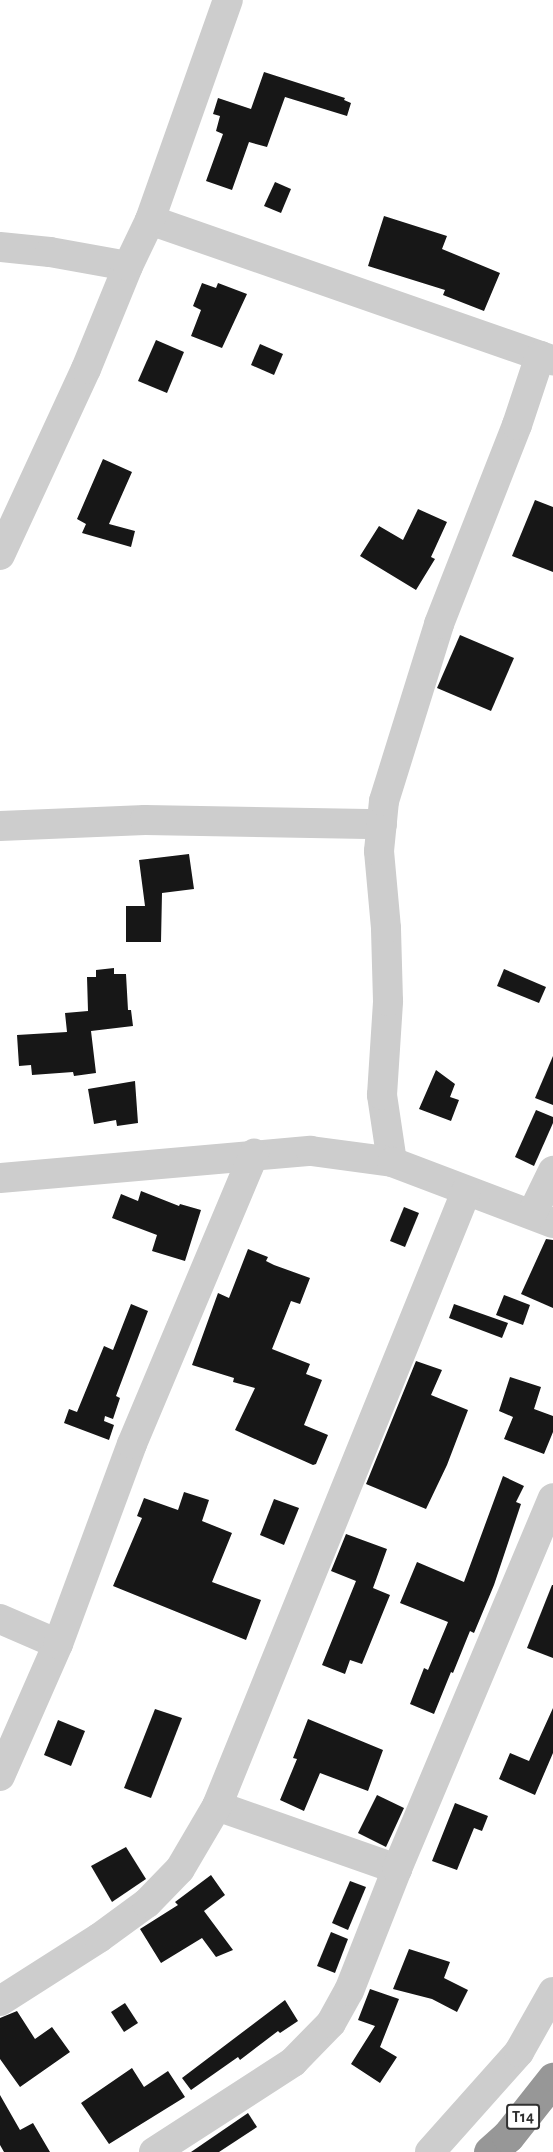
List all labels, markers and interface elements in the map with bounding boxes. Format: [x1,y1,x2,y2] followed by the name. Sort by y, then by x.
[505,2104,541,2130] road number: T14

